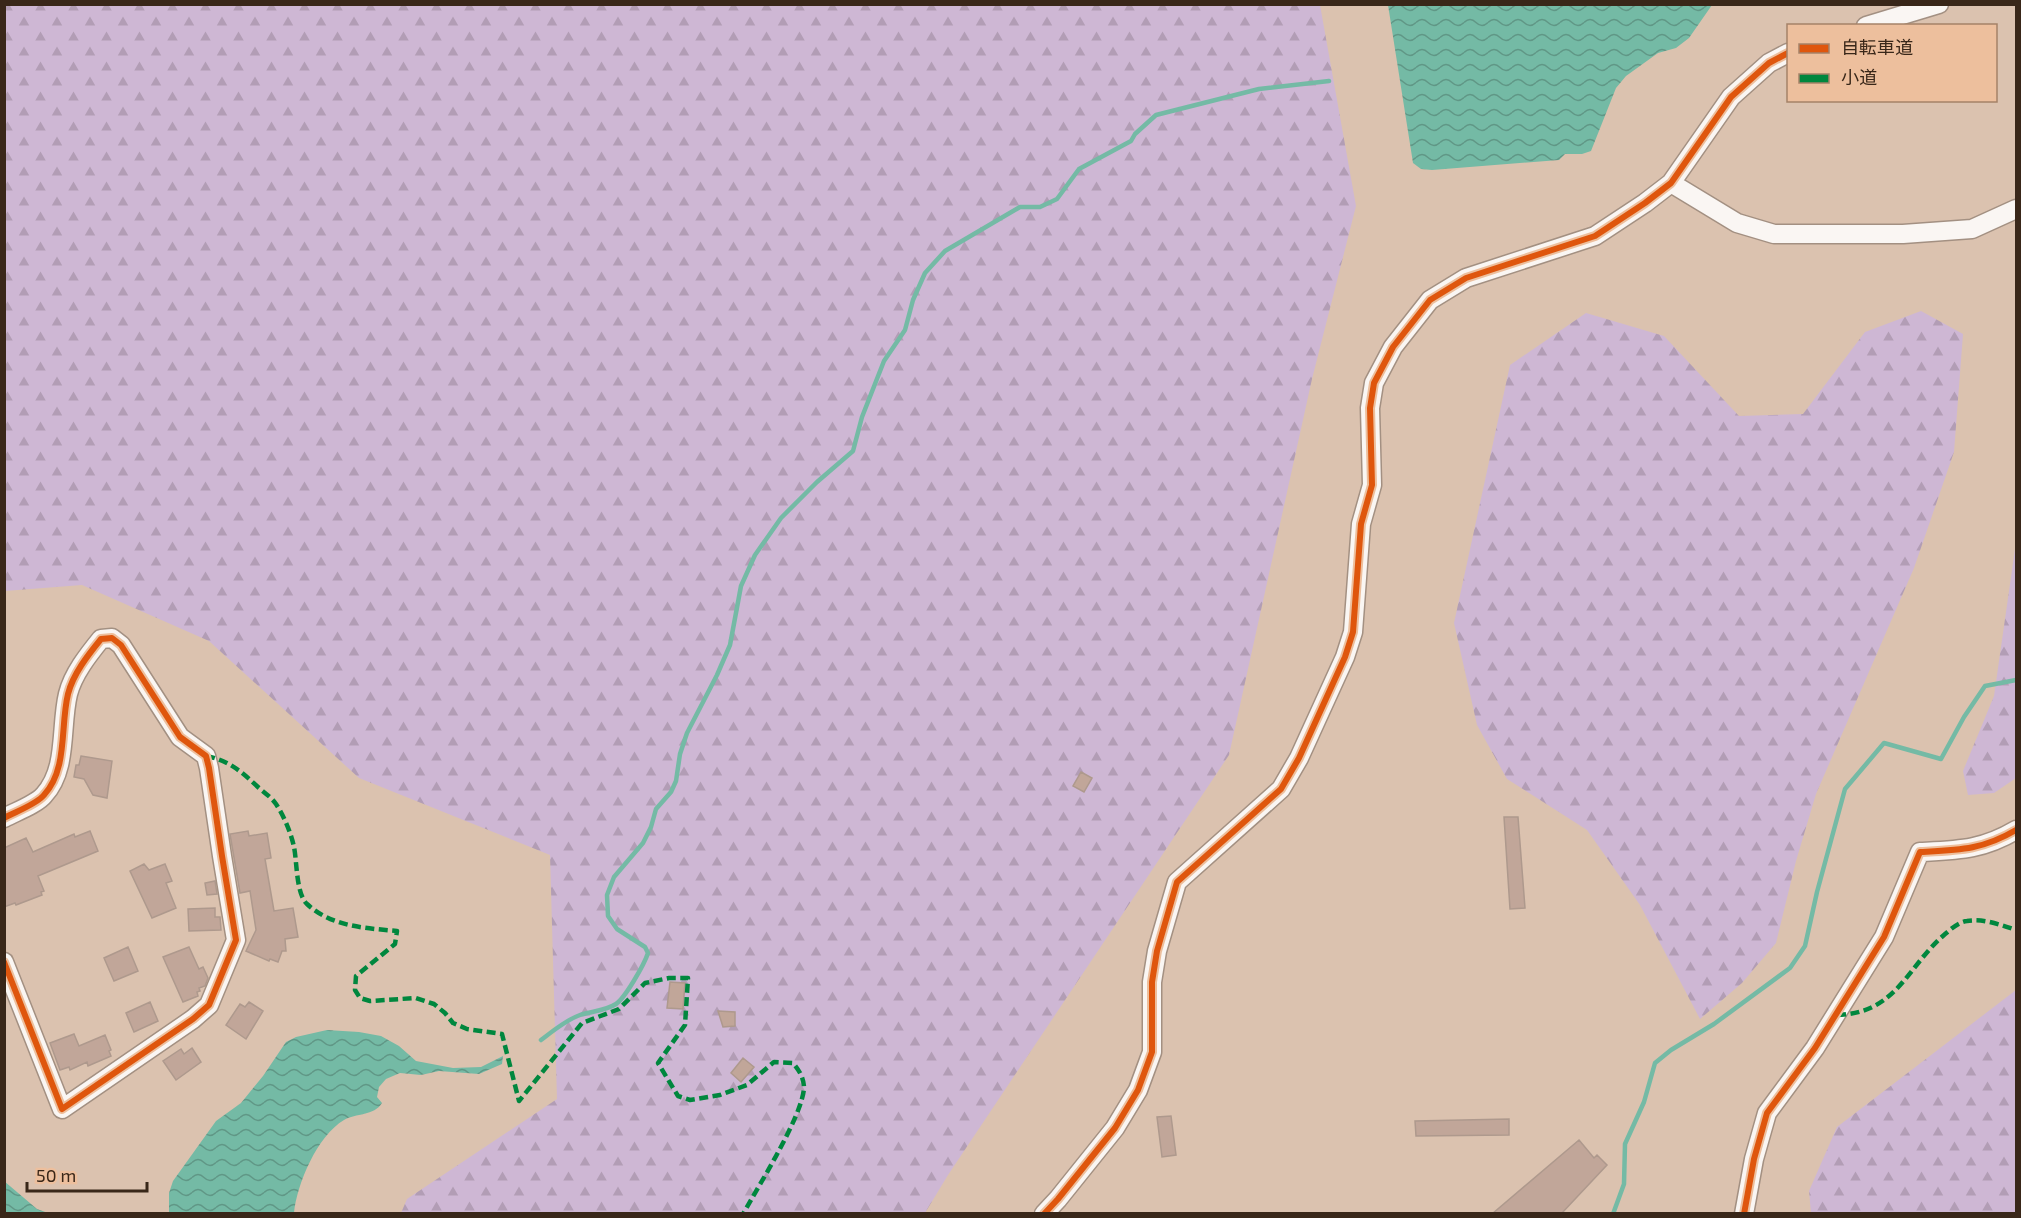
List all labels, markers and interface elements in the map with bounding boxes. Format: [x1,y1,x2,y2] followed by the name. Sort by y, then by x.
[1787,24,1997,102] legend
[1841,36,1913,58] text: 自転車道
[1841,66,1877,88] text: 小道
[27,1155,147,1193] scale bar
[36,1164,76,1186] text: 50 m

